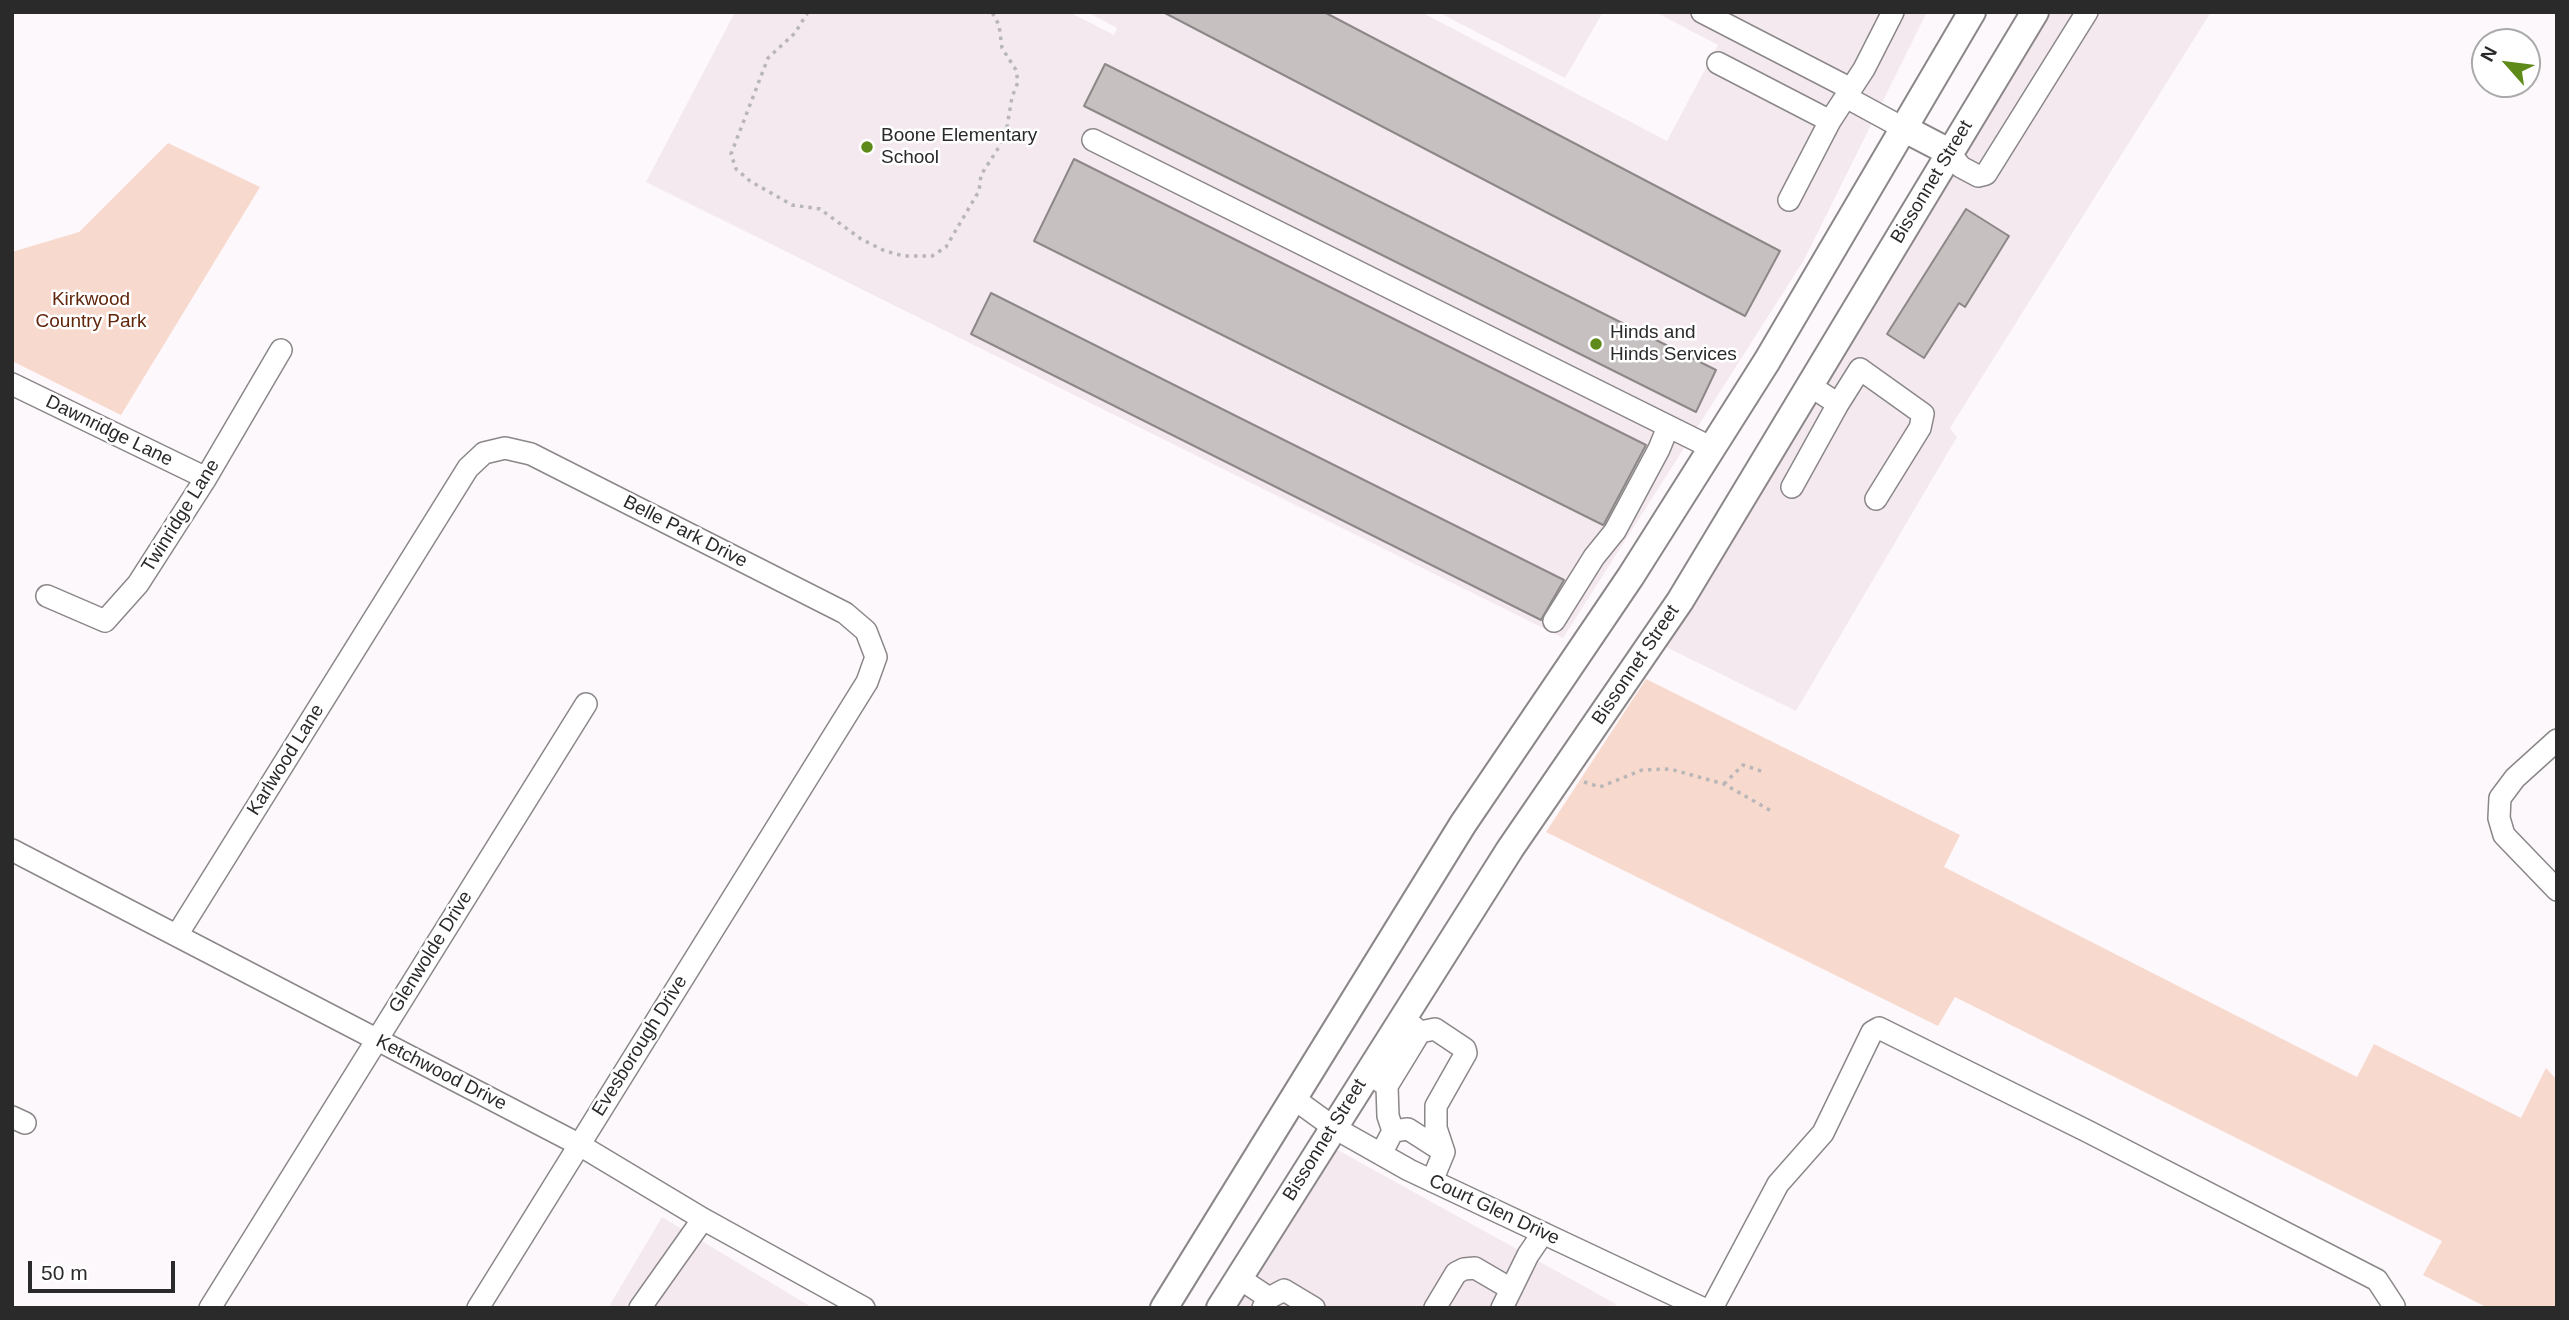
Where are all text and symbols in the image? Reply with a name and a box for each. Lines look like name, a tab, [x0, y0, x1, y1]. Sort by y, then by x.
north arrow	[2471, 28, 2541, 98]
text: N	[2476, 43, 2501, 65]
street label: Bissonnet Street	[1886, 116, 1978, 248]
place label: Boone Elementary School	[881, 125, 1037, 169]
marker: Boone Elementary School	[859, 139, 875, 155]
park label: Kirkwood Country Park	[36, 289, 146, 333]
place label: Hinds and Hinds Services	[1610, 322, 1737, 366]
marker: Hinds and Hinds Services	[1588, 336, 1604, 352]
street label: Dawnridge Lane	[42, 390, 176, 472]
street label: Twinridge Lane	[137, 455, 225, 577]
street label: Belle Park Drive	[619, 491, 751, 573]
street label: Bissonnet Street	[1588, 601, 1684, 729]
street label: Karlwood Lane	[243, 700, 329, 820]
street label: Glenwolde Drive	[384, 887, 478, 1017]
street label: Evesborough Drive	[588, 971, 692, 1121]
street label: Ketchwood Drive	[372, 1030, 510, 1116]
street label: Bissonnet Street	[1278, 1075, 1372, 1205]
street label: Court Glen Drive	[1425, 1170, 1563, 1250]
scale bar	[32, 1246, 178, 1290]
text: 50 m	[41, 1261, 88, 1284]

